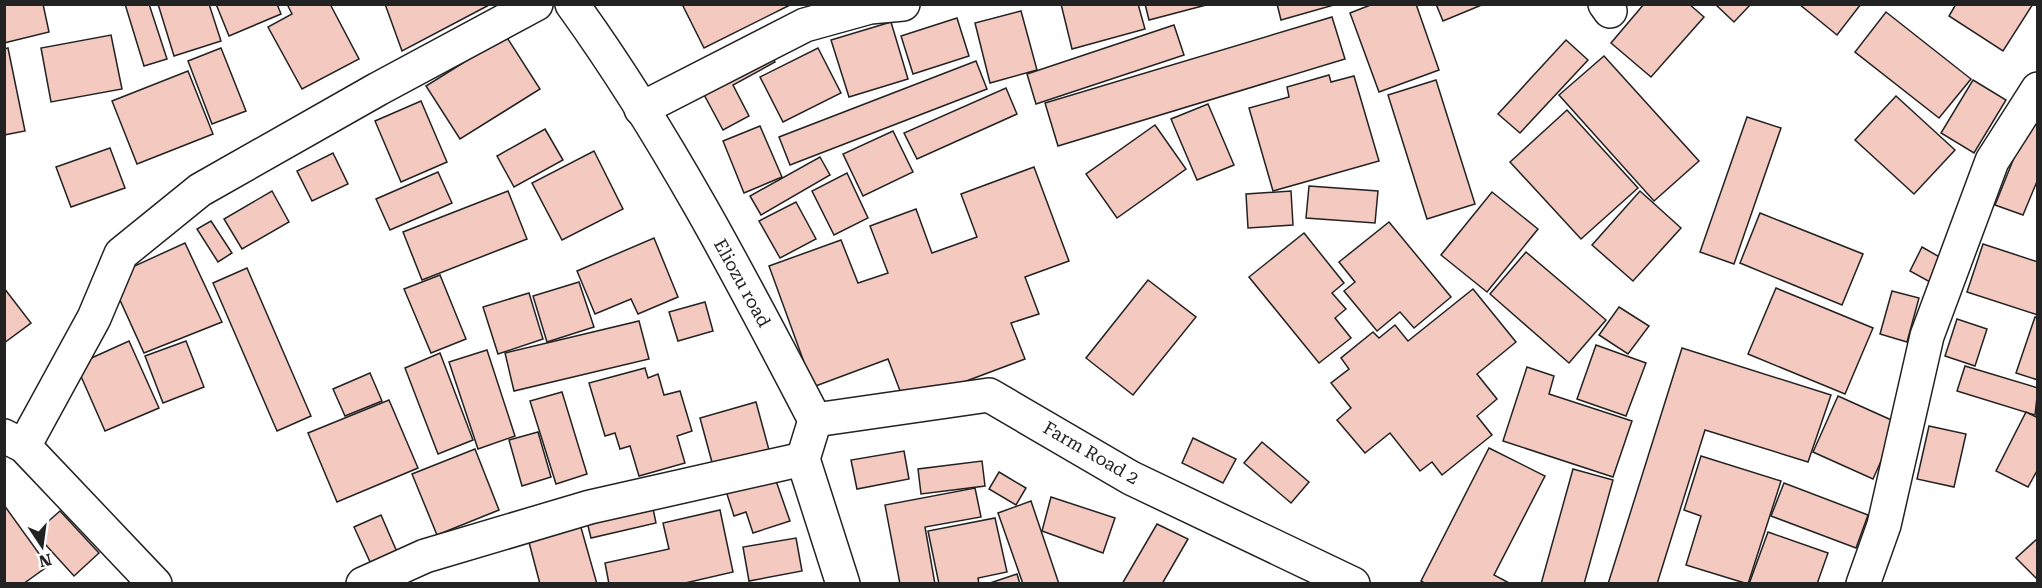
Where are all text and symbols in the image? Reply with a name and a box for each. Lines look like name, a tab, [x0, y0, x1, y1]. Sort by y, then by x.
street label: Eliozu road	[710, 235, 775, 331]
street label: Farm Road 2	[1040, 417, 1143, 488]
north arrow	[12, 516, 72, 576]
text: N	[37, 549, 53, 571]

